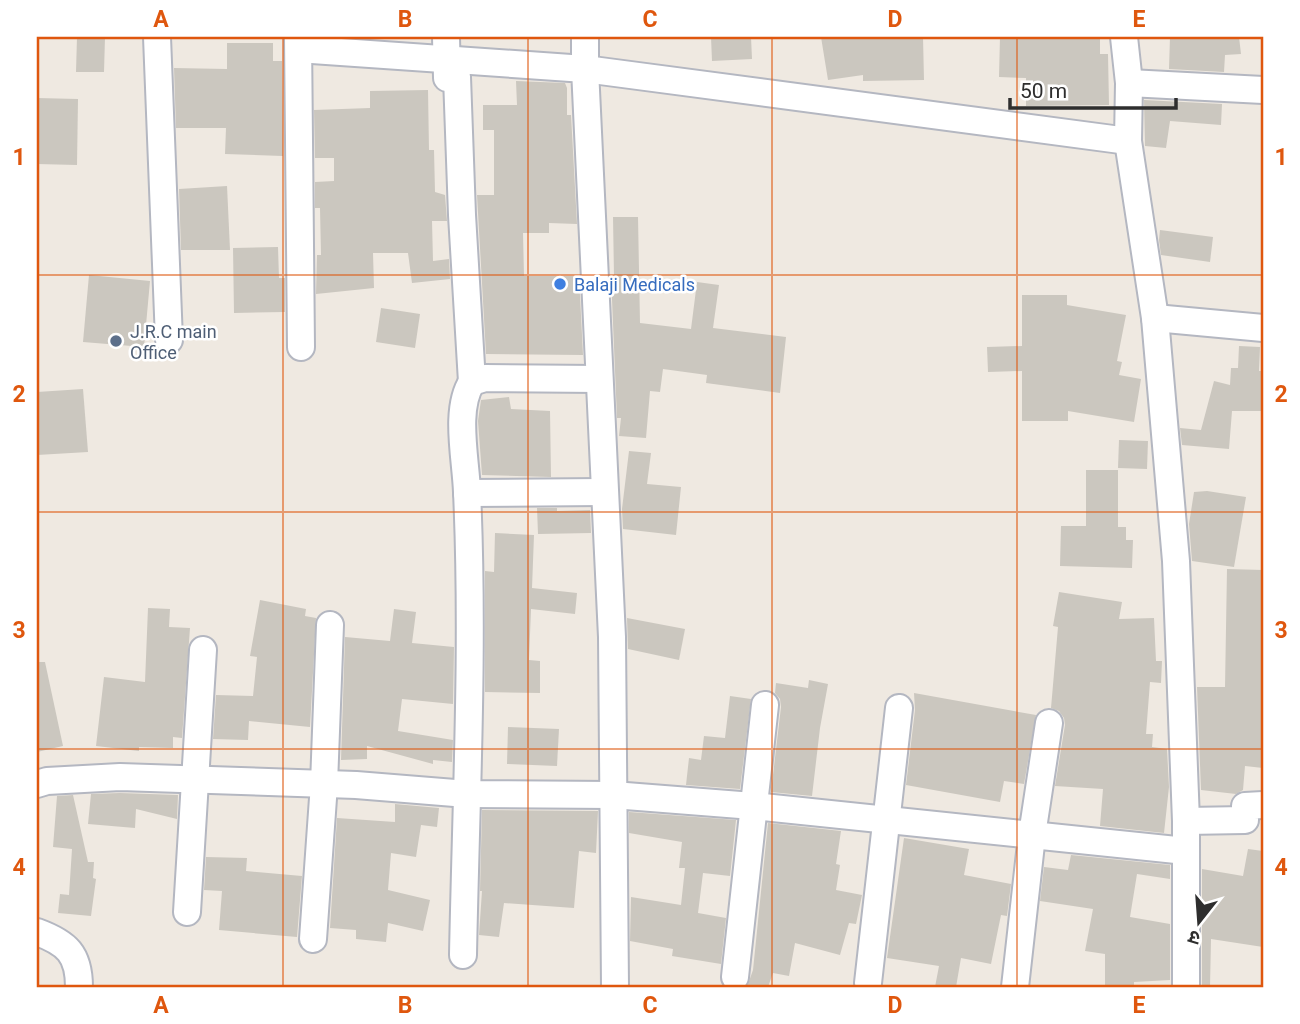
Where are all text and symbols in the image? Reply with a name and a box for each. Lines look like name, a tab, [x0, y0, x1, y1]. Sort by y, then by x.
text: A	[153, 6, 169, 33]
text: B	[398, 6, 412, 33]
text: C	[642, 6, 658, 33]
text: D	[888, 6, 902, 33]
text: E	[1133, 6, 1146, 33]
scale bar	[1010, 66, 1176, 110]
text: 50 m	[1020, 79, 1067, 103]
text: 1	[12, 144, 26, 171]
text: 1	[1274, 144, 1288, 171]
place label: Balaji Medicals	[574, 274, 695, 295]
marker: Balaji Medicals	[552, 276, 568, 292]
place label: J.R.C main Office	[130, 321, 217, 363]
marker: J.R.C main Office	[108, 333, 124, 349]
text: 2	[12, 381, 26, 408]
text: 2	[1274, 381, 1288, 408]
text: 3	[12, 617, 26, 644]
text: 3	[1274, 617, 1288, 644]
text: 4	[12, 854, 26, 881]
text: 4	[1274, 854, 1288, 881]
north arrow	[1164, 888, 1234, 958]
text: उ	[1185, 925, 1203, 950]
text: A	[153, 992, 169, 1019]
text: B	[398, 992, 412, 1019]
text: C	[642, 992, 658, 1019]
text: D	[888, 992, 902, 1019]
text: E	[1133, 992, 1146, 1019]

